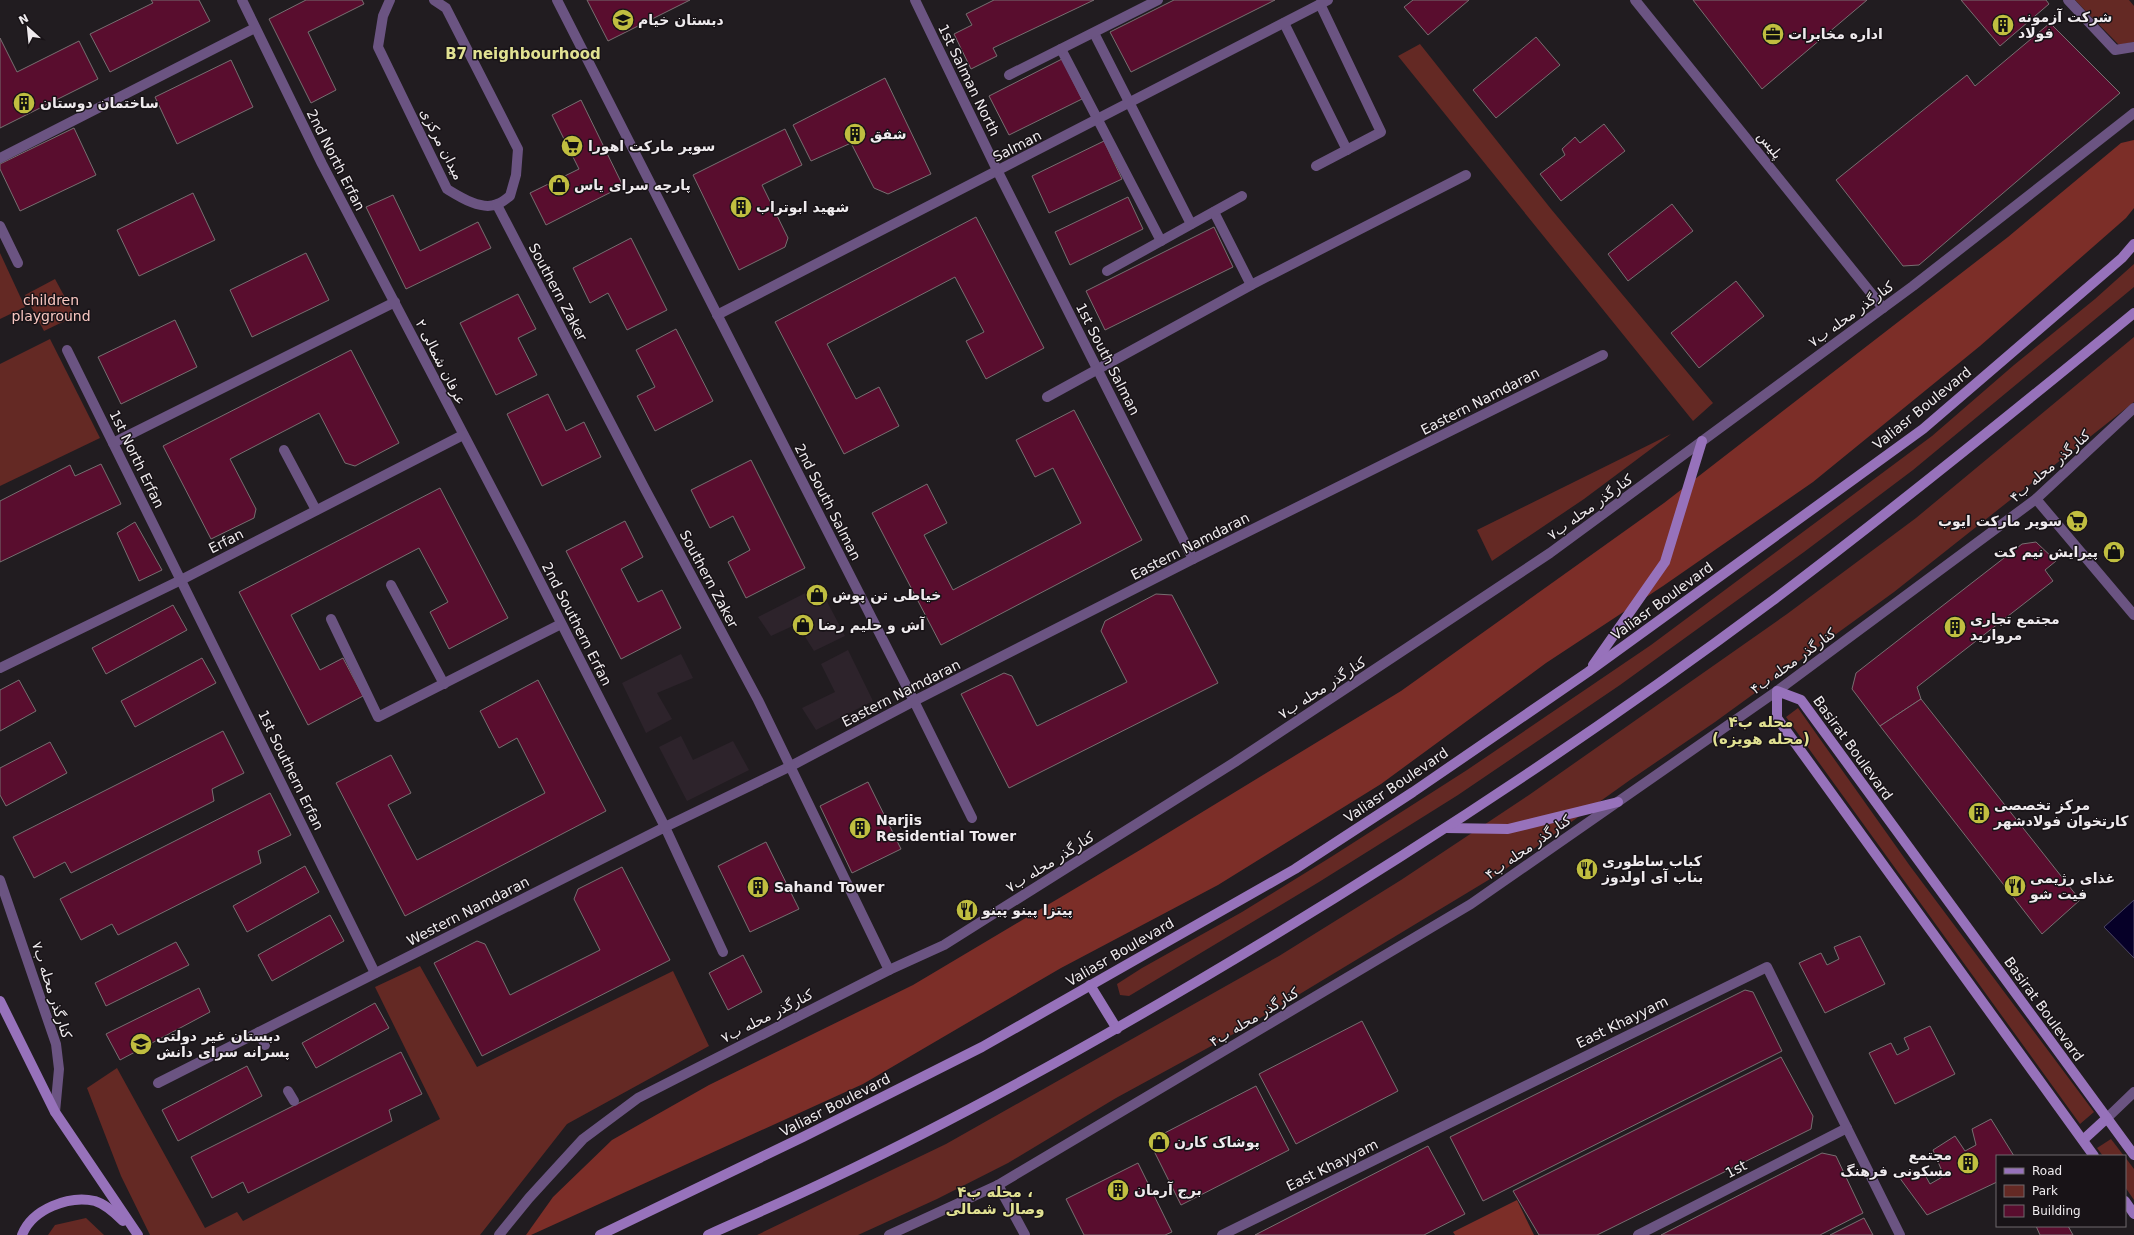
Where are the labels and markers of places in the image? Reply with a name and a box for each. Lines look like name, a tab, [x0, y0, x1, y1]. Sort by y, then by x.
school or university icon: دبستان خیام	[610, 7, 636, 33]
place label: شرکت آزمونه فولاد	[2018, 8, 2112, 42]
place label: دبستان خیام	[638, 12, 724, 28]
building icon: شرکت آزمونه فولاد	[1990, 12, 2016, 38]
office icon: اداره مخابرات	[1760, 21, 1786, 47]
place label: اداره مخابرات	[1788, 26, 1883, 43]
building icon: ساختمان دوستان	[11, 90, 37, 116]
place label: ساختمان دوستان	[40, 95, 159, 112]
building icon: شفق	[842, 121, 868, 147]
place label: شفق	[870, 126, 906, 143]
supermarket icon: سوپر مارکت اهورا	[559, 133, 585, 159]
place label: سوپر مارکت اهورا	[588, 138, 715, 155]
shop icon: پارچه سرای یاس	[546, 172, 572, 198]
place label: پارچه سرای یاس	[574, 177, 691, 194]
building icon: شهید ابوتراب	[728, 194, 754, 220]
place label: شهید ابوتراب	[756, 199, 849, 216]
supermarket icon: سوپر مارکت ایوب	[2064, 508, 2090, 534]
place label: سوپر مارکت ایوب	[1938, 513, 2062, 530]
shop icon: پیرایش نیم کت	[2101, 539, 2127, 565]
place label: پیرایش نیم کت	[1994, 544, 2098, 561]
shop icon: خیاطی تن پوش	[804, 582, 830, 608]
place label: خیاطی تن پوش	[832, 587, 941, 604]
place label: مجتمع تجاری مروارید	[1970, 611, 2060, 644]
shop icon: آش و حلیم رضا	[790, 612, 816, 638]
building icon: مجتمع تجاری مروارید	[1942, 614, 1968, 640]
place label: آش و حلیم رضا	[818, 616, 926, 634]
place label: مرکز تخصصی کارتخوان فولادشهر	[1993, 797, 2129, 830]
building icon: مرکز تخصصی کارتخوان فولادشهر	[1966, 800, 1992, 826]
place label: Narjis Residential Tower	[876, 812, 1016, 844]
building icon: Narjis Residential Tower	[847, 815, 873, 841]
place label: کباب ساطوری بناب آی اولدوز	[1601, 853, 1703, 886]
restaurant icon: کباب ساطوری بناب آی اولدوز	[1574, 856, 1600, 882]
place label: غذای رژیمی فیت شو	[2029, 870, 2115, 903]
restaurant icon: غذای رژیمی فیت شو	[2002, 873, 2028, 899]
building icon: Sahand Tower	[745, 874, 771, 900]
place label: Sahand Tower	[774, 879, 885, 895]
restaurant icon: پیتزا پینو پینو	[954, 897, 980, 923]
place label: پیتزا پینو پینو	[981, 902, 1073, 919]
place label: دبستان غیر دولتی پسرانه سرای دانش	[156, 1028, 290, 1061]
school or university icon: دبستان غیر دولتی پسرانه سرای دانش	[128, 1031, 154, 1057]
shop icon: پوشاک کارن	[1146, 1129, 1172, 1155]
place label: پوشاک کارن	[1174, 1134, 1260, 1151]
place label: مجتمع مسکونی فرهنگ	[1840, 1147, 1952, 1180]
building icon: مجتمع مسکونی فرهنگ	[1955, 1150, 1981, 1176]
building icon: برج آرمان	[1105, 1177, 1131, 1203]
place label: برج آرمان	[1134, 1181, 1202, 1199]

